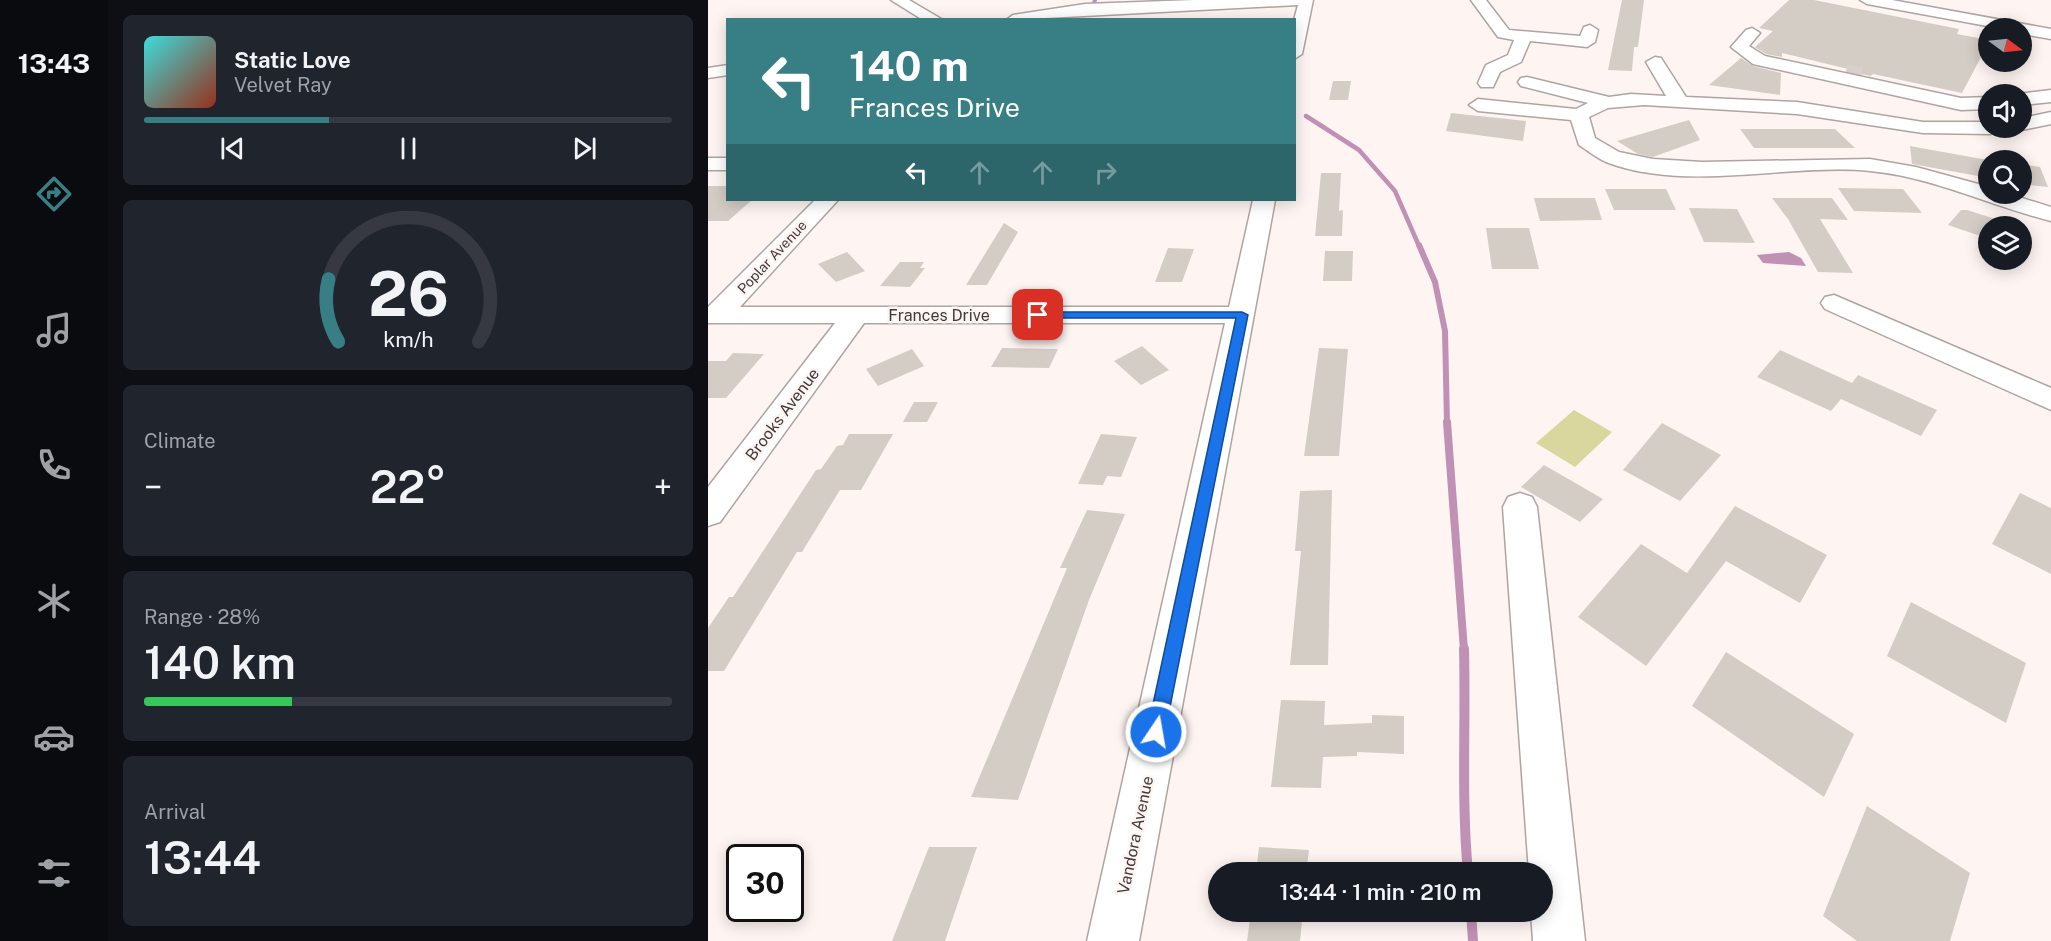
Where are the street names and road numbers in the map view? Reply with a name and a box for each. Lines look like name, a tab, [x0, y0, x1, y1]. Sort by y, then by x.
street label: Poplar Avenue	[734, 217, 810, 297]
street label: Frances Drive	[888, 306, 990, 325]
street label: Brooks Avenue	[742, 364, 823, 464]
street label: Vandora Avenue	[1114, 774, 1157, 896]

